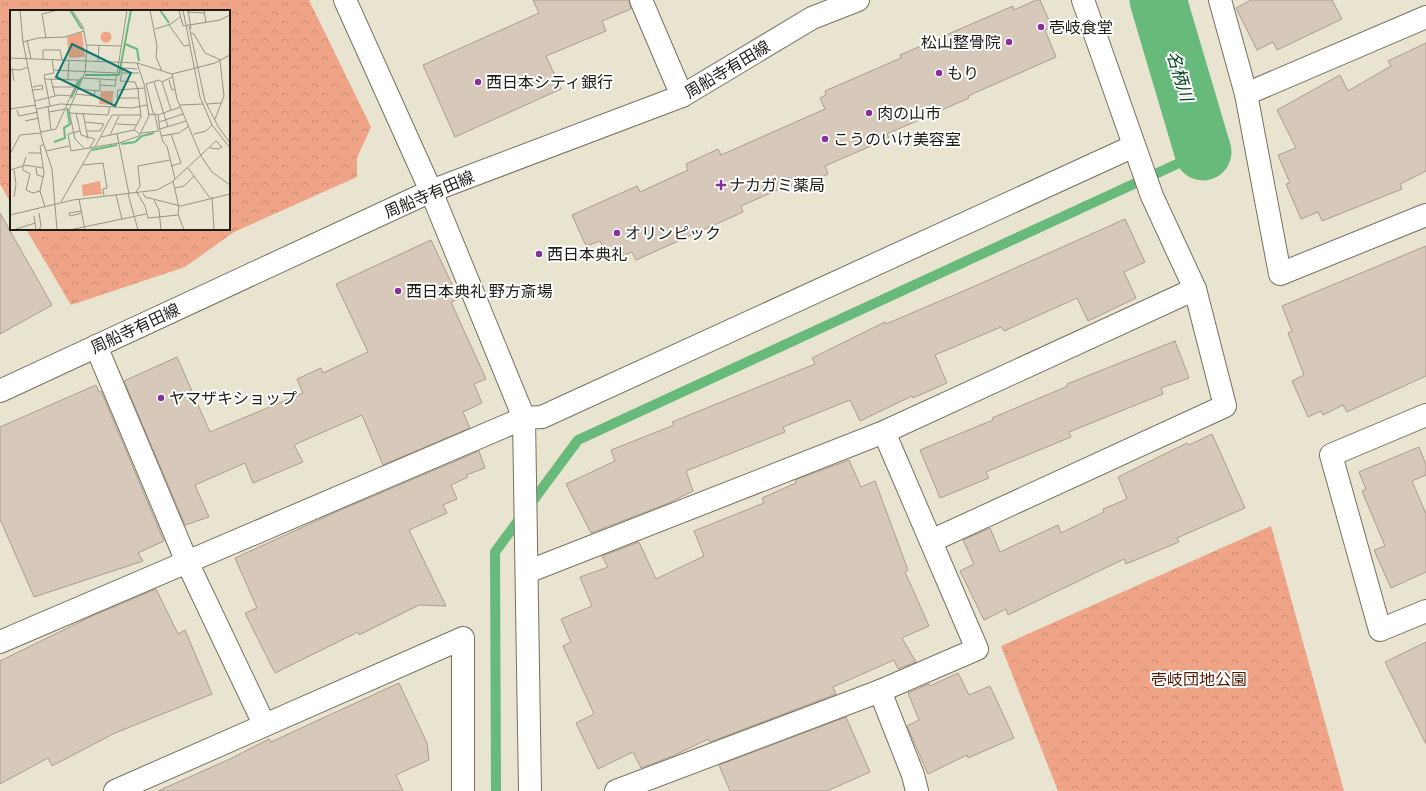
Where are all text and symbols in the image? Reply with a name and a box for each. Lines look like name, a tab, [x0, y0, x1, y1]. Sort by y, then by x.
inset map	[10, 10, 230, 230]
place label: 壱岐食堂	[1049, 20, 1113, 36]
marker: 壱岐食堂	[1036, 22, 1046, 32]
place label: 松山整骨院	[921, 34, 1001, 51]
street label: 周船寺有田線	[682, 37, 773, 101]
marker: 松山整骨院	[1004, 37, 1014, 47]
water label: 名柄川	[1164, 49, 1197, 105]
place label: もり	[947, 65, 979, 82]
marker: もり	[934, 68, 944, 78]
place label: 西日本シティ銀行	[486, 74, 613, 91]
marker: 西日本シティ銀行	[473, 77, 483, 87]
place label: 肉の山市	[877, 106, 941, 122]
marker: 肉の山市	[864, 108, 874, 118]
place label: こうのいけ美容室	[833, 131, 961, 148]
marker: こうのいけ美容室	[820, 134, 830, 144]
street label: 周船寺有田線	[382, 168, 477, 221]
place label: ナカガミ薬局	[729, 177, 825, 194]
marker: ナカガミ薬局	[716, 180, 726, 190]
place label: オリンピック	[625, 226, 721, 242]
marker: オリンピック	[612, 228, 622, 238]
place label: 西日本典礼	[547, 246, 627, 263]
marker: 西日本典礼	[534, 249, 544, 259]
place label: 西日本典礼 野方斎場	[406, 283, 553, 300]
marker: 西日本典礼 野方斎場	[393, 286, 403, 296]
street label: 周船寺有田線	[88, 300, 182, 356]
place label: ヤマザキショップ	[169, 391, 297, 407]
marker: ヤマザキショップ	[156, 393, 166, 403]
park label: 壱岐団地公園	[1151, 671, 1247, 688]

